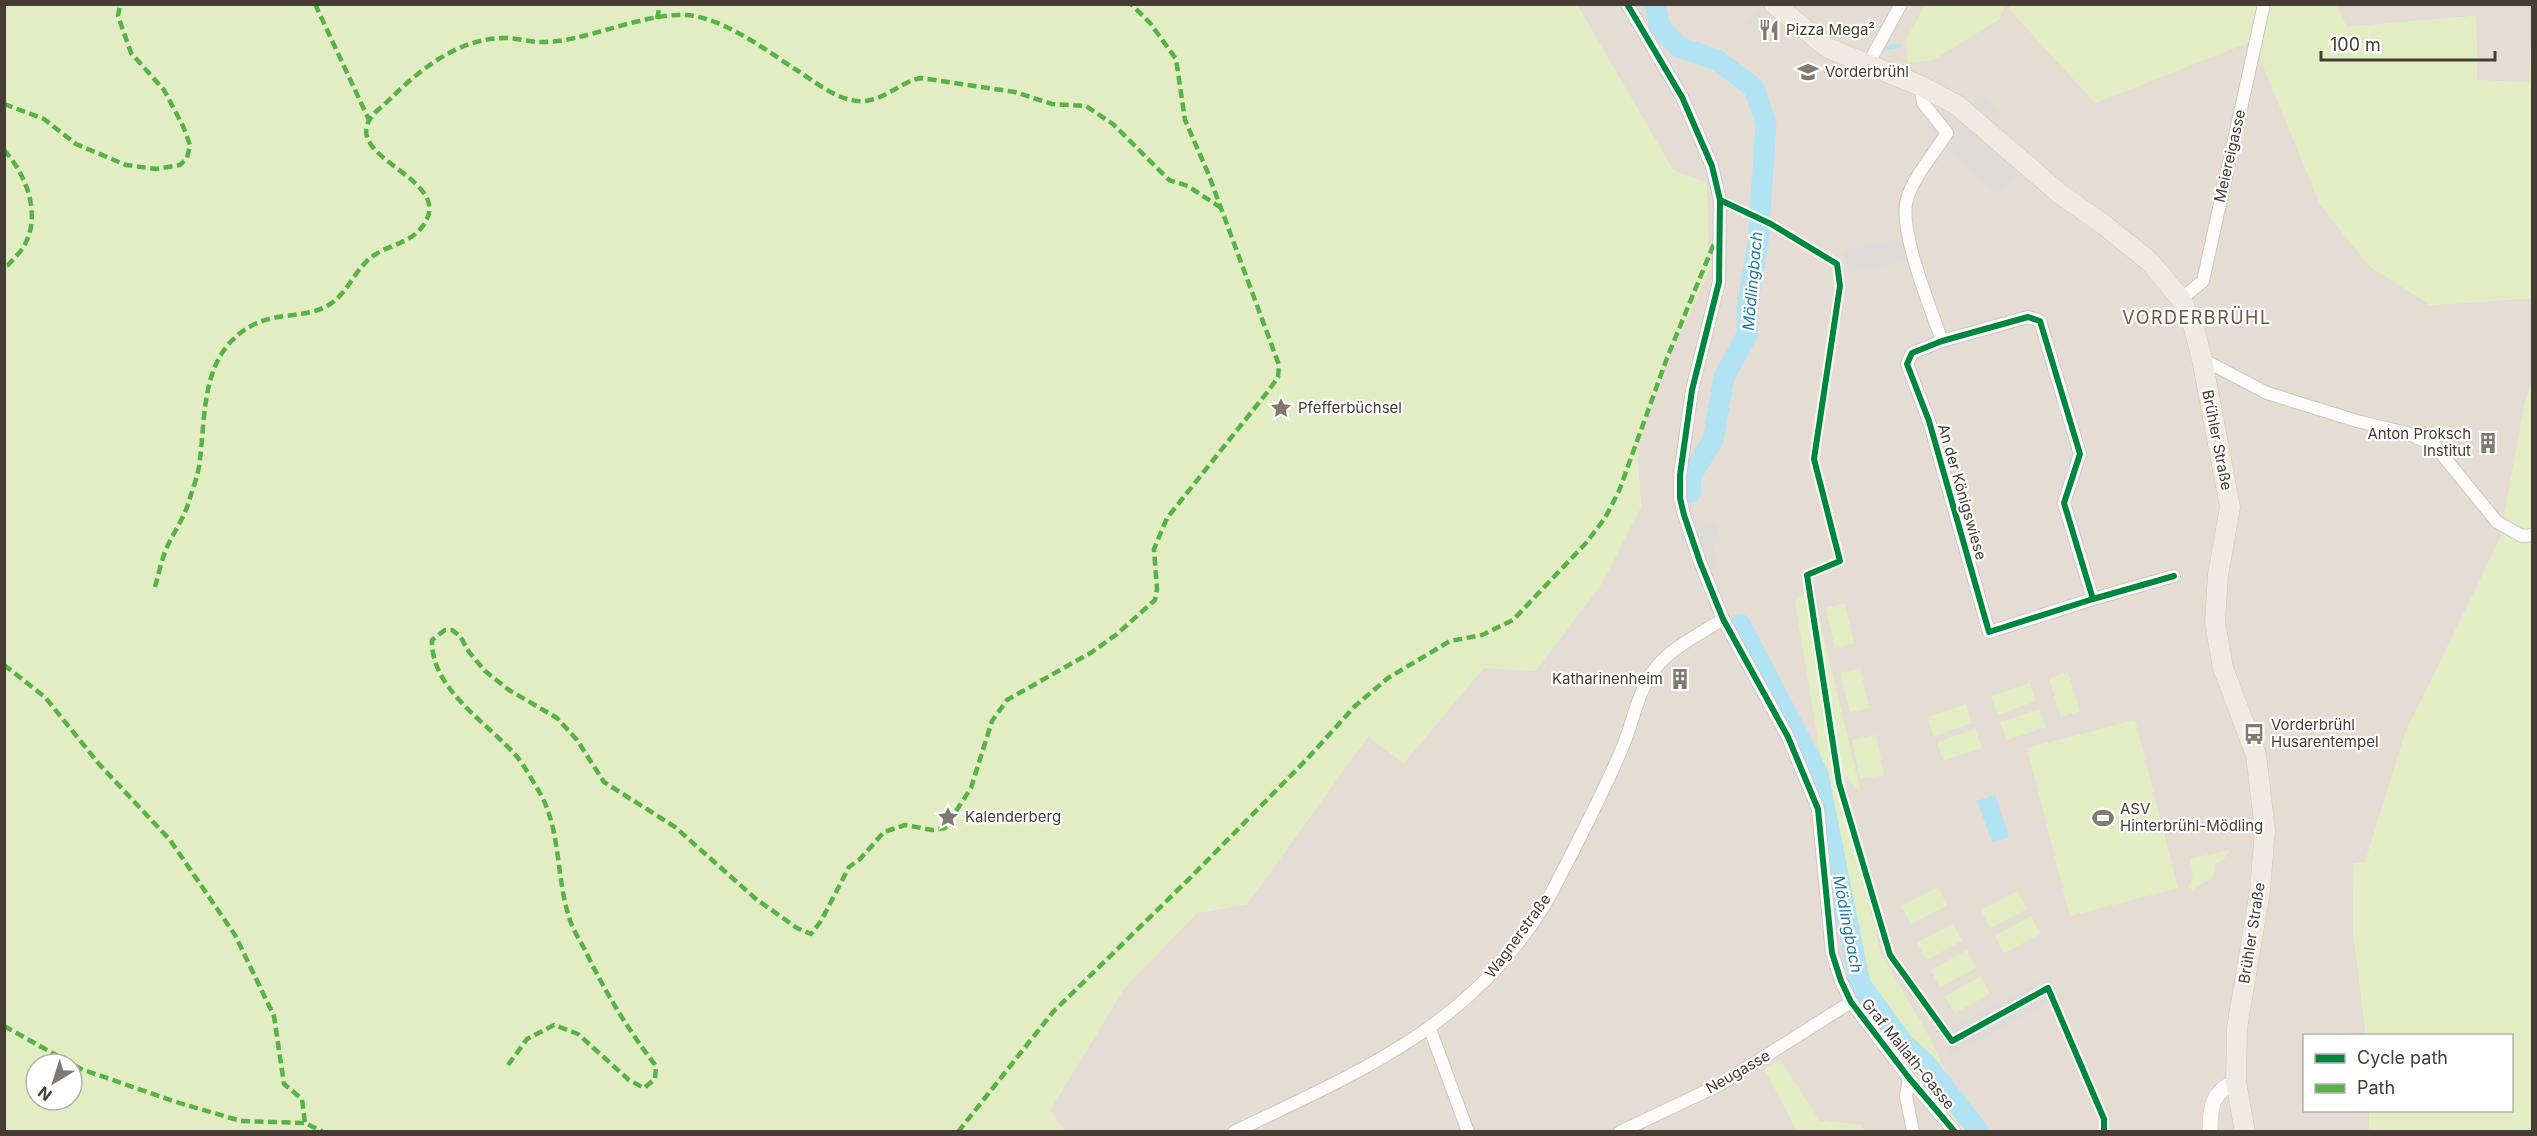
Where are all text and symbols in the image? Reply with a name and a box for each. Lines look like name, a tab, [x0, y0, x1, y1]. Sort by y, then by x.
restaurant icon: Pizza Mega²	[1757, 18, 1781, 42]
place label: Pizza Mega²	[1786, 20, 1875, 39]
scale bar	[2321, 24, 2495, 62]
text: 100 m	[2330, 34, 2381, 55]
school or university icon: Vorderbrühl	[1796, 60, 1820, 84]
place label: Vorderbrühl	[1825, 62, 1909, 81]
street label: Meiereigasse	[2210, 108, 2249, 204]
water label: Mödlingbach	[1738, 231, 1766, 331]
district label: VORDERBRÜHL	[2122, 306, 2272, 328]
street label: Brühler Straße	[2198, 388, 2237, 492]
place icon: Pfefferbüchsel	[1269, 396, 1293, 420]
place label: Pfefferbüchsel	[1298, 398, 1402, 417]
street label: An der Königswiese	[1934, 422, 1991, 562]
place label: Anton Proksch Institut	[2367, 424, 2471, 460]
building icon: Anton Proksch Institut	[2476, 431, 2500, 455]
building icon: Katharinenheim	[1668, 667, 1692, 691]
place label: Katharinenheim	[1552, 669, 1663, 688]
place label: Vorderbrühl Husarentempel	[2271, 715, 2379, 751]
bus stop icon: Vorderbrühl Husarentempel	[2242, 722, 2266, 746]
place label: ASV Hinterbrühl-Mödling	[2120, 799, 2263, 835]
place icon: Kalenderberg	[936, 805, 960, 829]
sports icon: ASV Hinterbrühl-Mödling	[2091, 806, 2115, 830]
place label: Kalenderberg	[965, 807, 1061, 826]
water label: Mödlingbach	[1829, 873, 1867, 975]
street label: Brühler Straße	[2234, 881, 2269, 985]
street label: Wagnerstraße	[1481, 890, 1555, 982]
street label: Graf Mailath-Gasse	[1858, 994, 1959, 1113]
legend	[2303, 1034, 2513, 1112]
street label: Neugasse	[1702, 1046, 1773, 1098]
text: Cycle path	[2357, 1047, 2448, 1068]
north arrow	[24, 1052, 84, 1112]
text: Path	[2357, 1077, 2395, 1098]
text: N	[34, 1082, 56, 1105]

